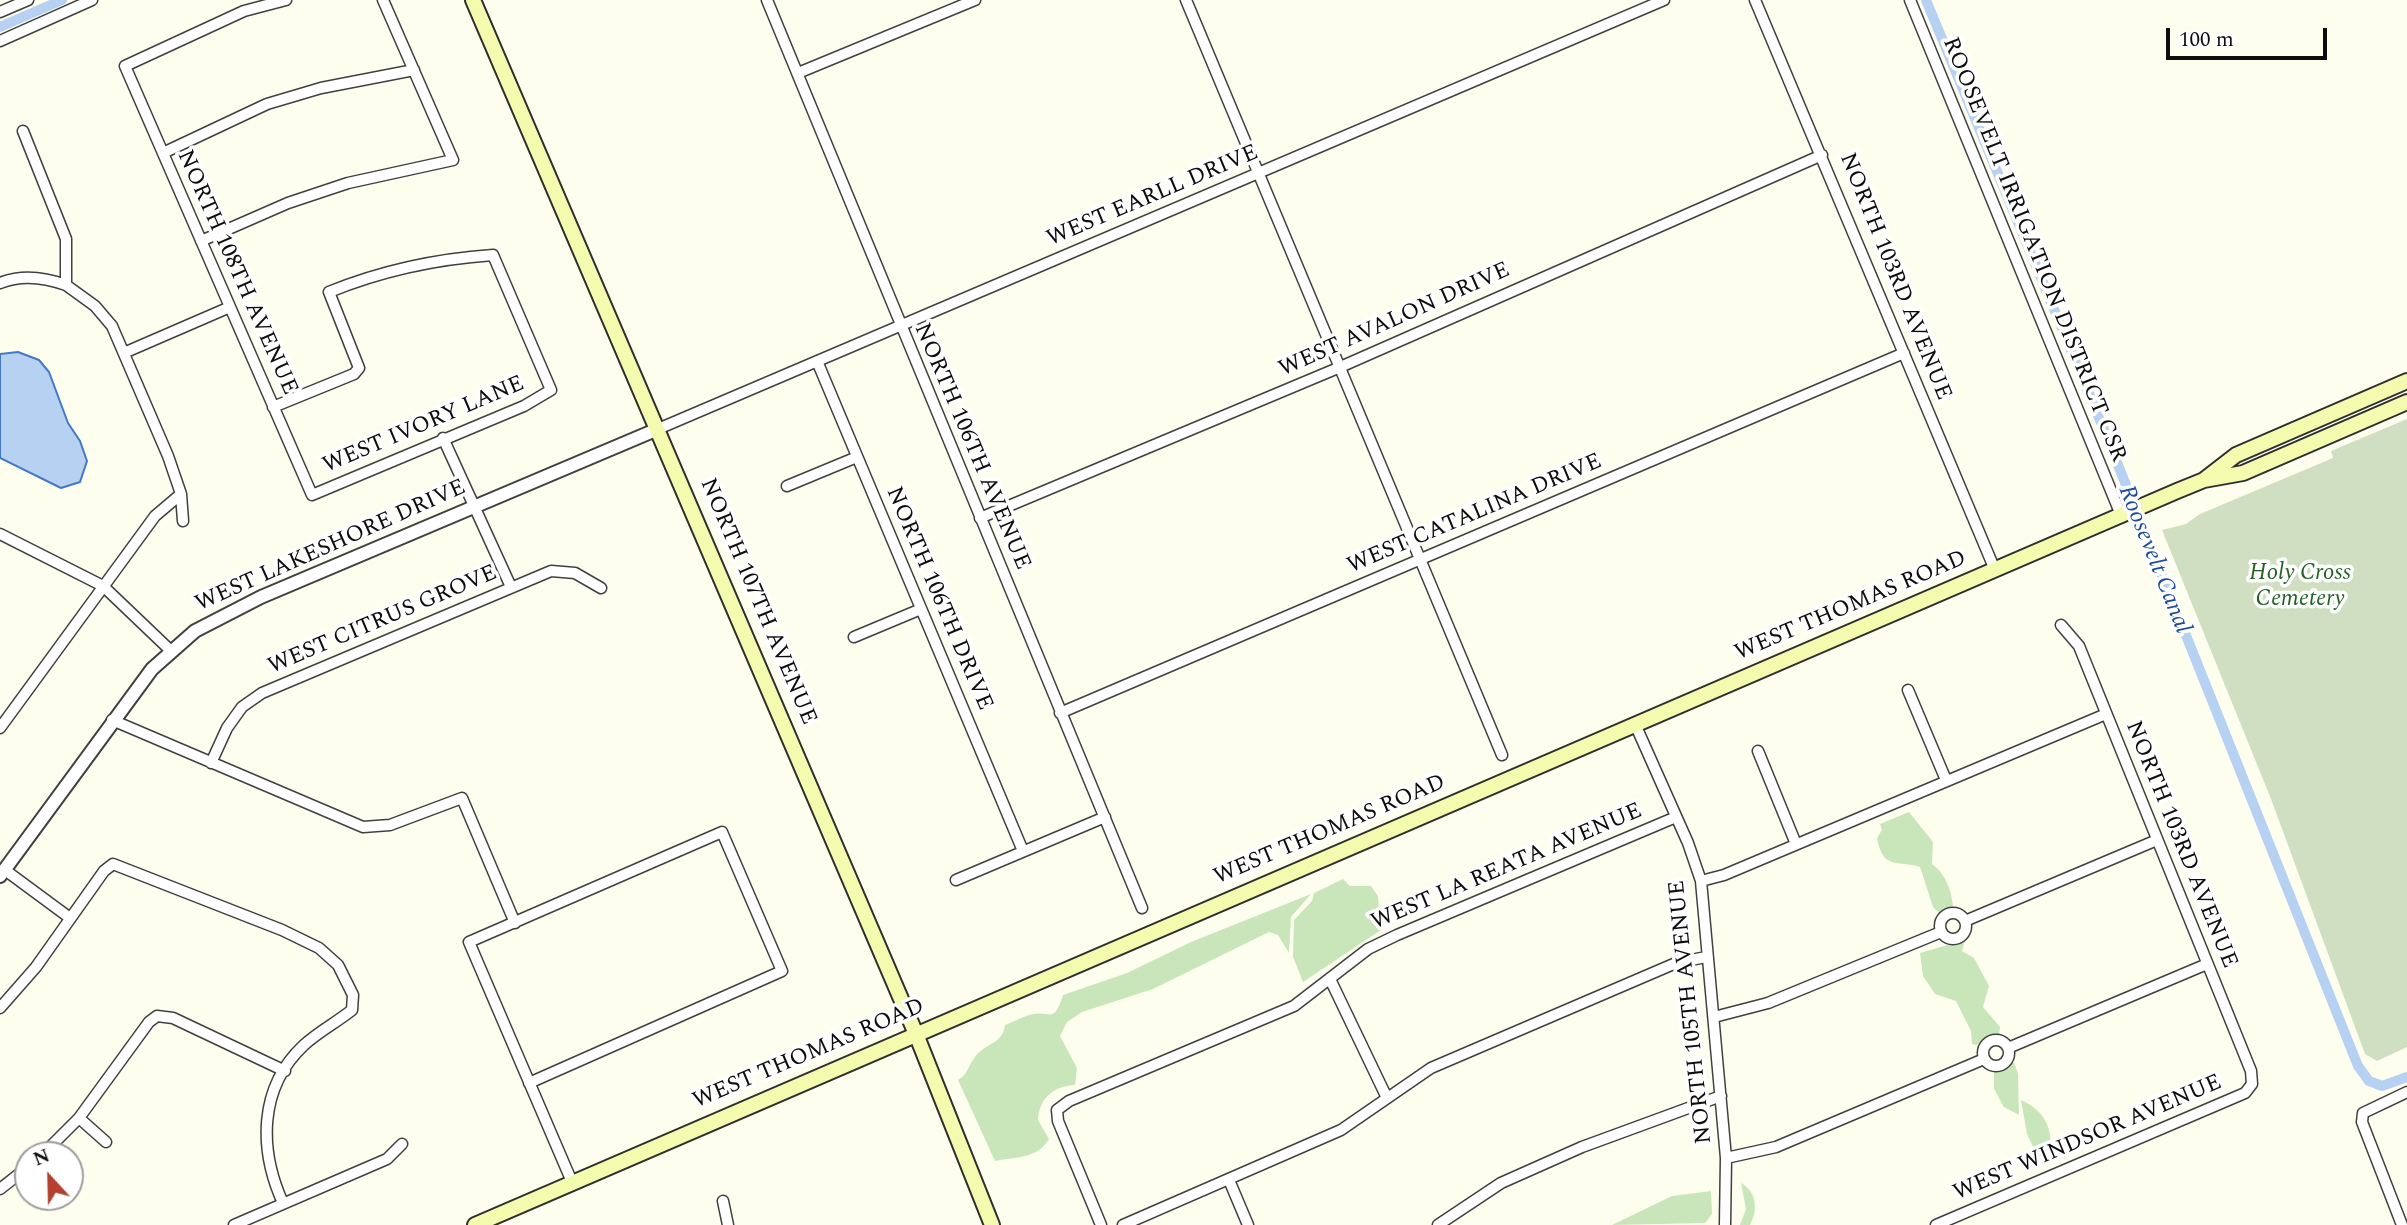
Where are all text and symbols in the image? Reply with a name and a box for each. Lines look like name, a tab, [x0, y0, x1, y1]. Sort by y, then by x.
scale bar	[2169, 14, 2330, 58]
text: 100 m	[2179, 24, 2234, 56]
street label: ROOSEVELT IRRIGATION DISTRICT CSR	[1935, 34, 2131, 466]
street label: WEST EARLL DRIVE	[1043, 140, 1263, 254]
street label: NORTH 108TH AVENUE	[169, 146, 303, 400]
street label: NORTH 103RD AVENUE	[1832, 149, 1956, 405]
street label: WEST AVALON DRIVE	[1275, 258, 1515, 384]
street label: NORTH 106TH AVENUE	[907, 320, 1035, 574]
street label: WEST IVORY LANE	[319, 371, 529, 481]
street label: WEST CATALINA DRIVE	[1344, 449, 1606, 581]
street label: WEST LAKESHORE DRIVE	[191, 475, 471, 619]
street label: NORTH 107TH AVENUE	[693, 475, 821, 729]
water label: Roosevelt Canal	[2110, 482, 2196, 638]
street label: NORTH 106TH DRIVE	[878, 483, 998, 715]
street label: WEST THOMAS ROAD	[1731, 546, 1971, 668]
street label: WEST CITRUS GROVE	[264, 560, 502, 682]
park label: Holy Cross Cemetery	[2249, 560, 2351, 614]
street label: NORTH 103RD AVENUE	[2118, 717, 2242, 973]
street label: WEST THOMAS ROAD	[1210, 770, 1450, 892]
street label: WEST LA REATA AVENUE	[1367, 798, 1647, 938]
street label: NORTH 105TH AVENUE	[1664, 879, 1720, 1145]
street label: WEST THOMAS ROAD	[689, 994, 929, 1116]
street label: WEST WINDSOR AVENUE	[1950, 1070, 2226, 1208]
north arrow	[14, 1141, 84, 1211]
text: N	[29, 1142, 54, 1174]

